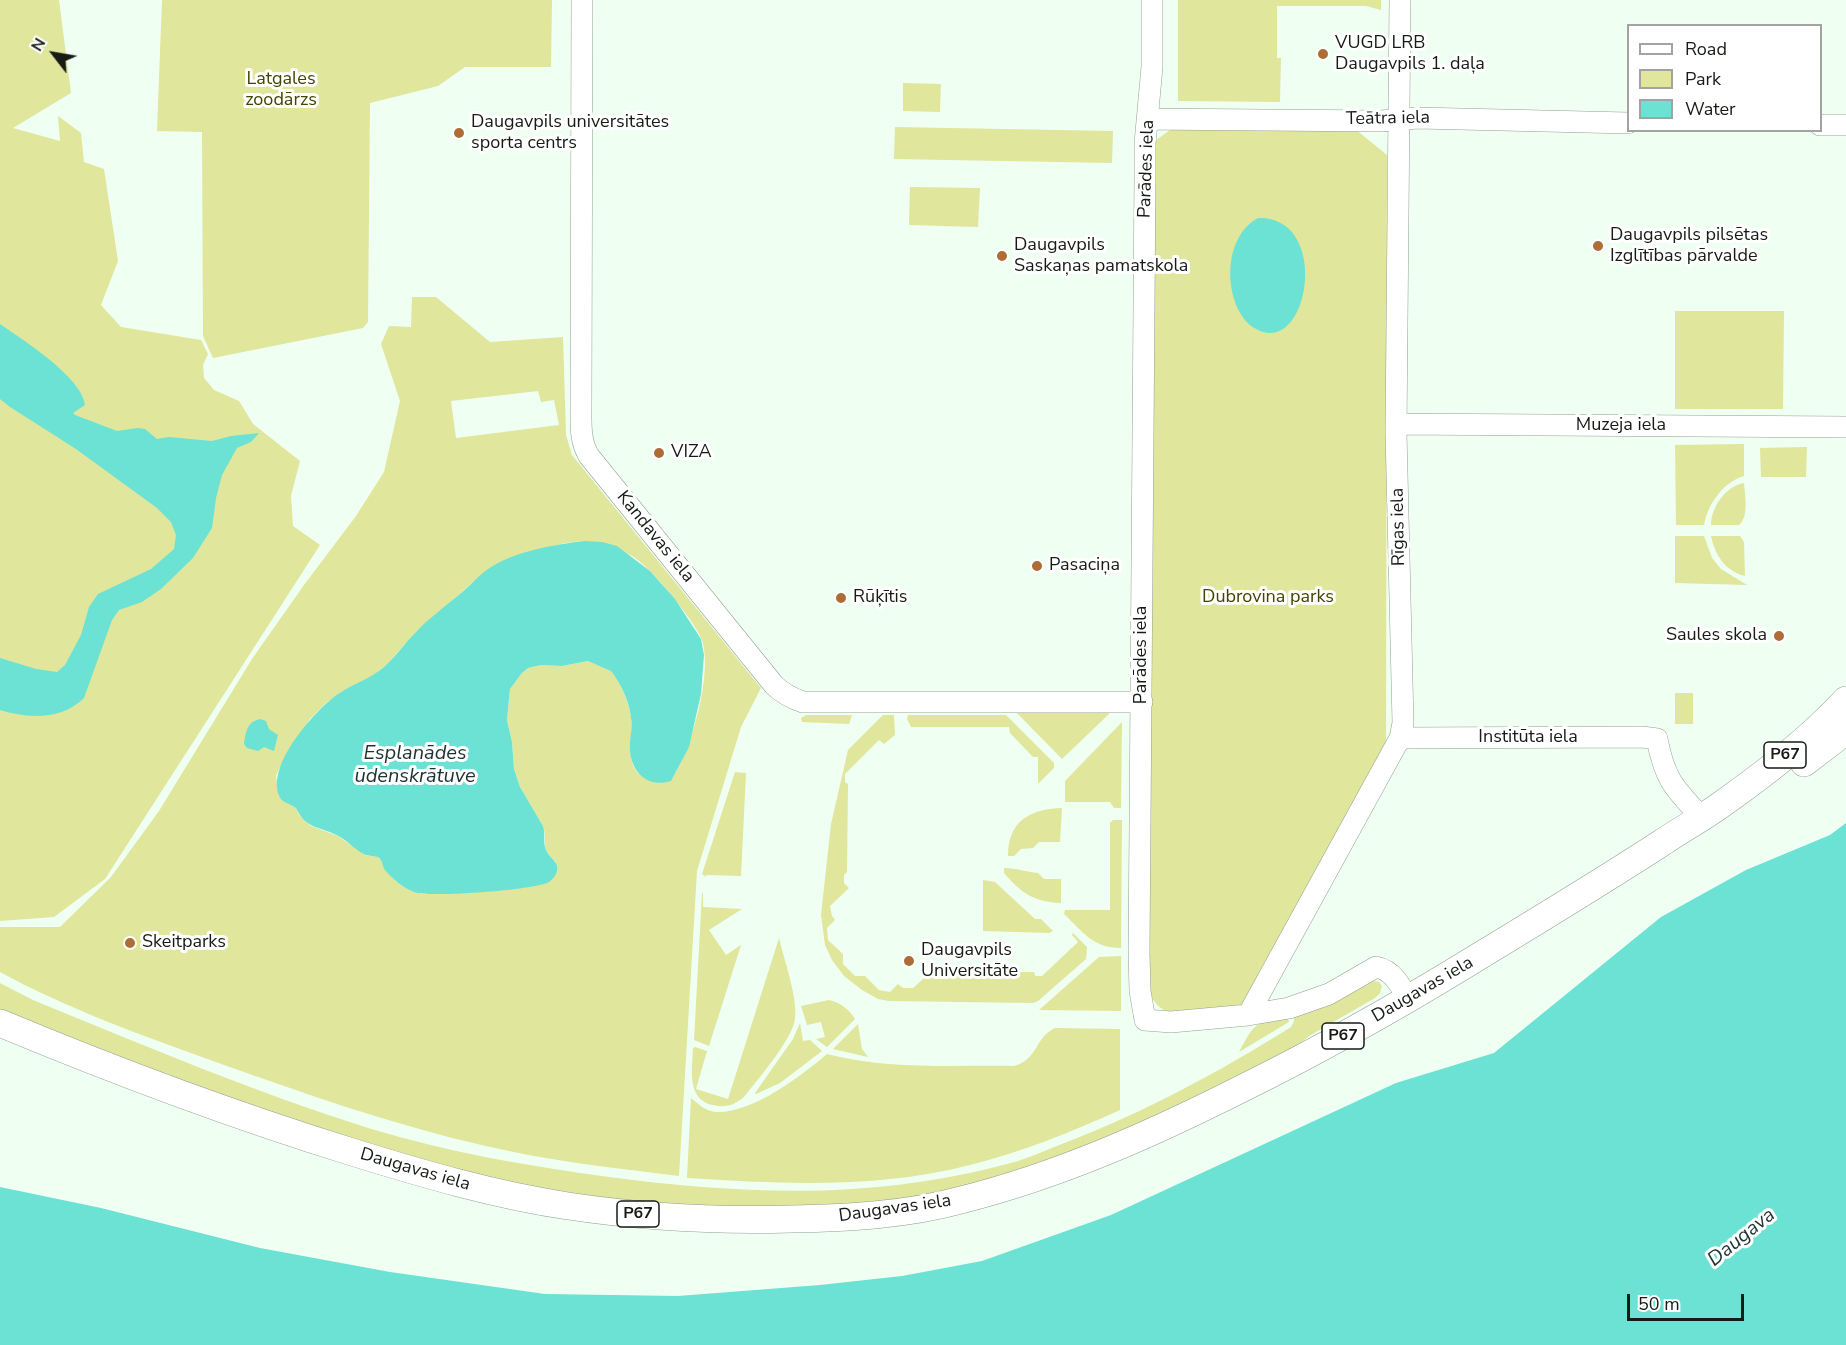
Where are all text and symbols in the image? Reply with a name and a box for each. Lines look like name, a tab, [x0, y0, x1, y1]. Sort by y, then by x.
north arrow	[24, 24, 84, 84]
legend	[1627, 24, 1822, 132]
place label: VUGD LRB Daugavpils 1. daļa	[1335, 33, 1485, 76]
text: N	[26, 34, 51, 56]
text: Road	[1685, 37, 1727, 61]
marker: VUGD LRB Daugavpils 1. daļa	[1316, 47, 1330, 61]
text: Park	[1685, 67, 1721, 91]
park label: Latgales zoodārzs	[245, 69, 317, 112]
text: Water	[1685, 97, 1736, 121]
street label: Teātra iela	[1346, 107, 1430, 131]
place label: Daugavpils universitātes sporta centrs	[471, 112, 669, 154]
street label: Parādes iela	[1134, 119, 1160, 219]
marker: Daugavpils universitātes sporta centrs	[452, 126, 466, 140]
place label: Daugavpils pilsētas Izglītības pārvalde	[1610, 225, 1768, 268]
place label: Daugavpils Saskaņas pamatskola	[1014, 235, 1188, 278]
marker: Daugavpils pilsētas Izglītības pārvalde	[1591, 239, 1605, 253]
marker: Daugavpils Saskaņas pamatskola	[995, 249, 1009, 263]
street label: Muzeja iela	[1576, 415, 1666, 437]
place label: VIZA	[671, 442, 712, 464]
marker: VIZA	[652, 446, 666, 460]
street label: Kandavas iela	[612, 487, 698, 587]
street label: Rīgas iela	[1388, 488, 1410, 566]
place label: Pasaciņa	[1049, 555, 1120, 577]
marker: Pasaciņa	[1030, 559, 1044, 573]
place label: Rūķītis	[853, 587, 907, 609]
park label: Dubrovina parks	[1202, 587, 1334, 609]
marker: Rūķītis	[834, 591, 848, 605]
street label: Parādes iela	[1131, 606, 1153, 704]
place label: Saules skola	[1666, 625, 1767, 647]
marker: Saules skola	[1772, 629, 1786, 643]
street label: Institūta iela	[1478, 727, 1578, 749]
water label: Esplanādes ūdenskrātuve	[354, 742, 476, 789]
road number: P67	[1764, 742, 1806, 768]
place label: Skeitparks	[142, 932, 226, 954]
marker: Skeitparks	[123, 936, 137, 950]
place label: Daugavpils Universitāte	[921, 940, 1018, 982]
street label: Daugavas iela	[1368, 952, 1478, 1028]
marker: Daugavpils Universitāte	[902, 954, 916, 968]
road number: P67	[1322, 1023, 1364, 1049]
street label: Daugavas iela	[357, 1144, 473, 1196]
street label: Daugavas iela	[837, 1190, 953, 1228]
road number: P67	[617, 1201, 659, 1227]
water label: Daugava	[1704, 1204, 1780, 1272]
scale bar	[1630, 1282, 1747, 1320]
text: 50 m	[1638, 1292, 1680, 1316]

